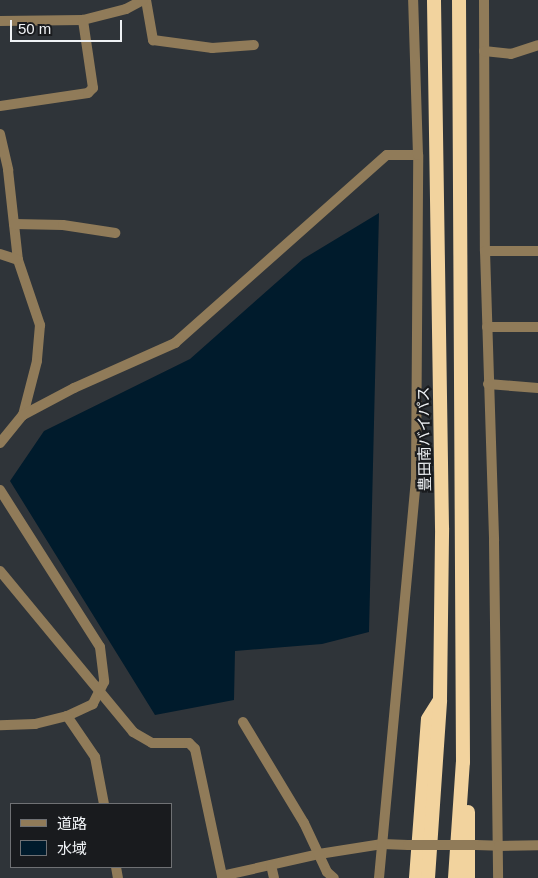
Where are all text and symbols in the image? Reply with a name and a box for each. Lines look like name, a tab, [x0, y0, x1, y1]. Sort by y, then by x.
scale bar	[12, 10, 125, 42]
text: 50 m	[18, 20, 51, 37]
street label: 豊田南バイパス	[414, 386, 434, 492]
legend	[10, 803, 172, 868]
text: 道路	[57, 815, 87, 832]
text: 水域	[57, 840, 87, 857]

